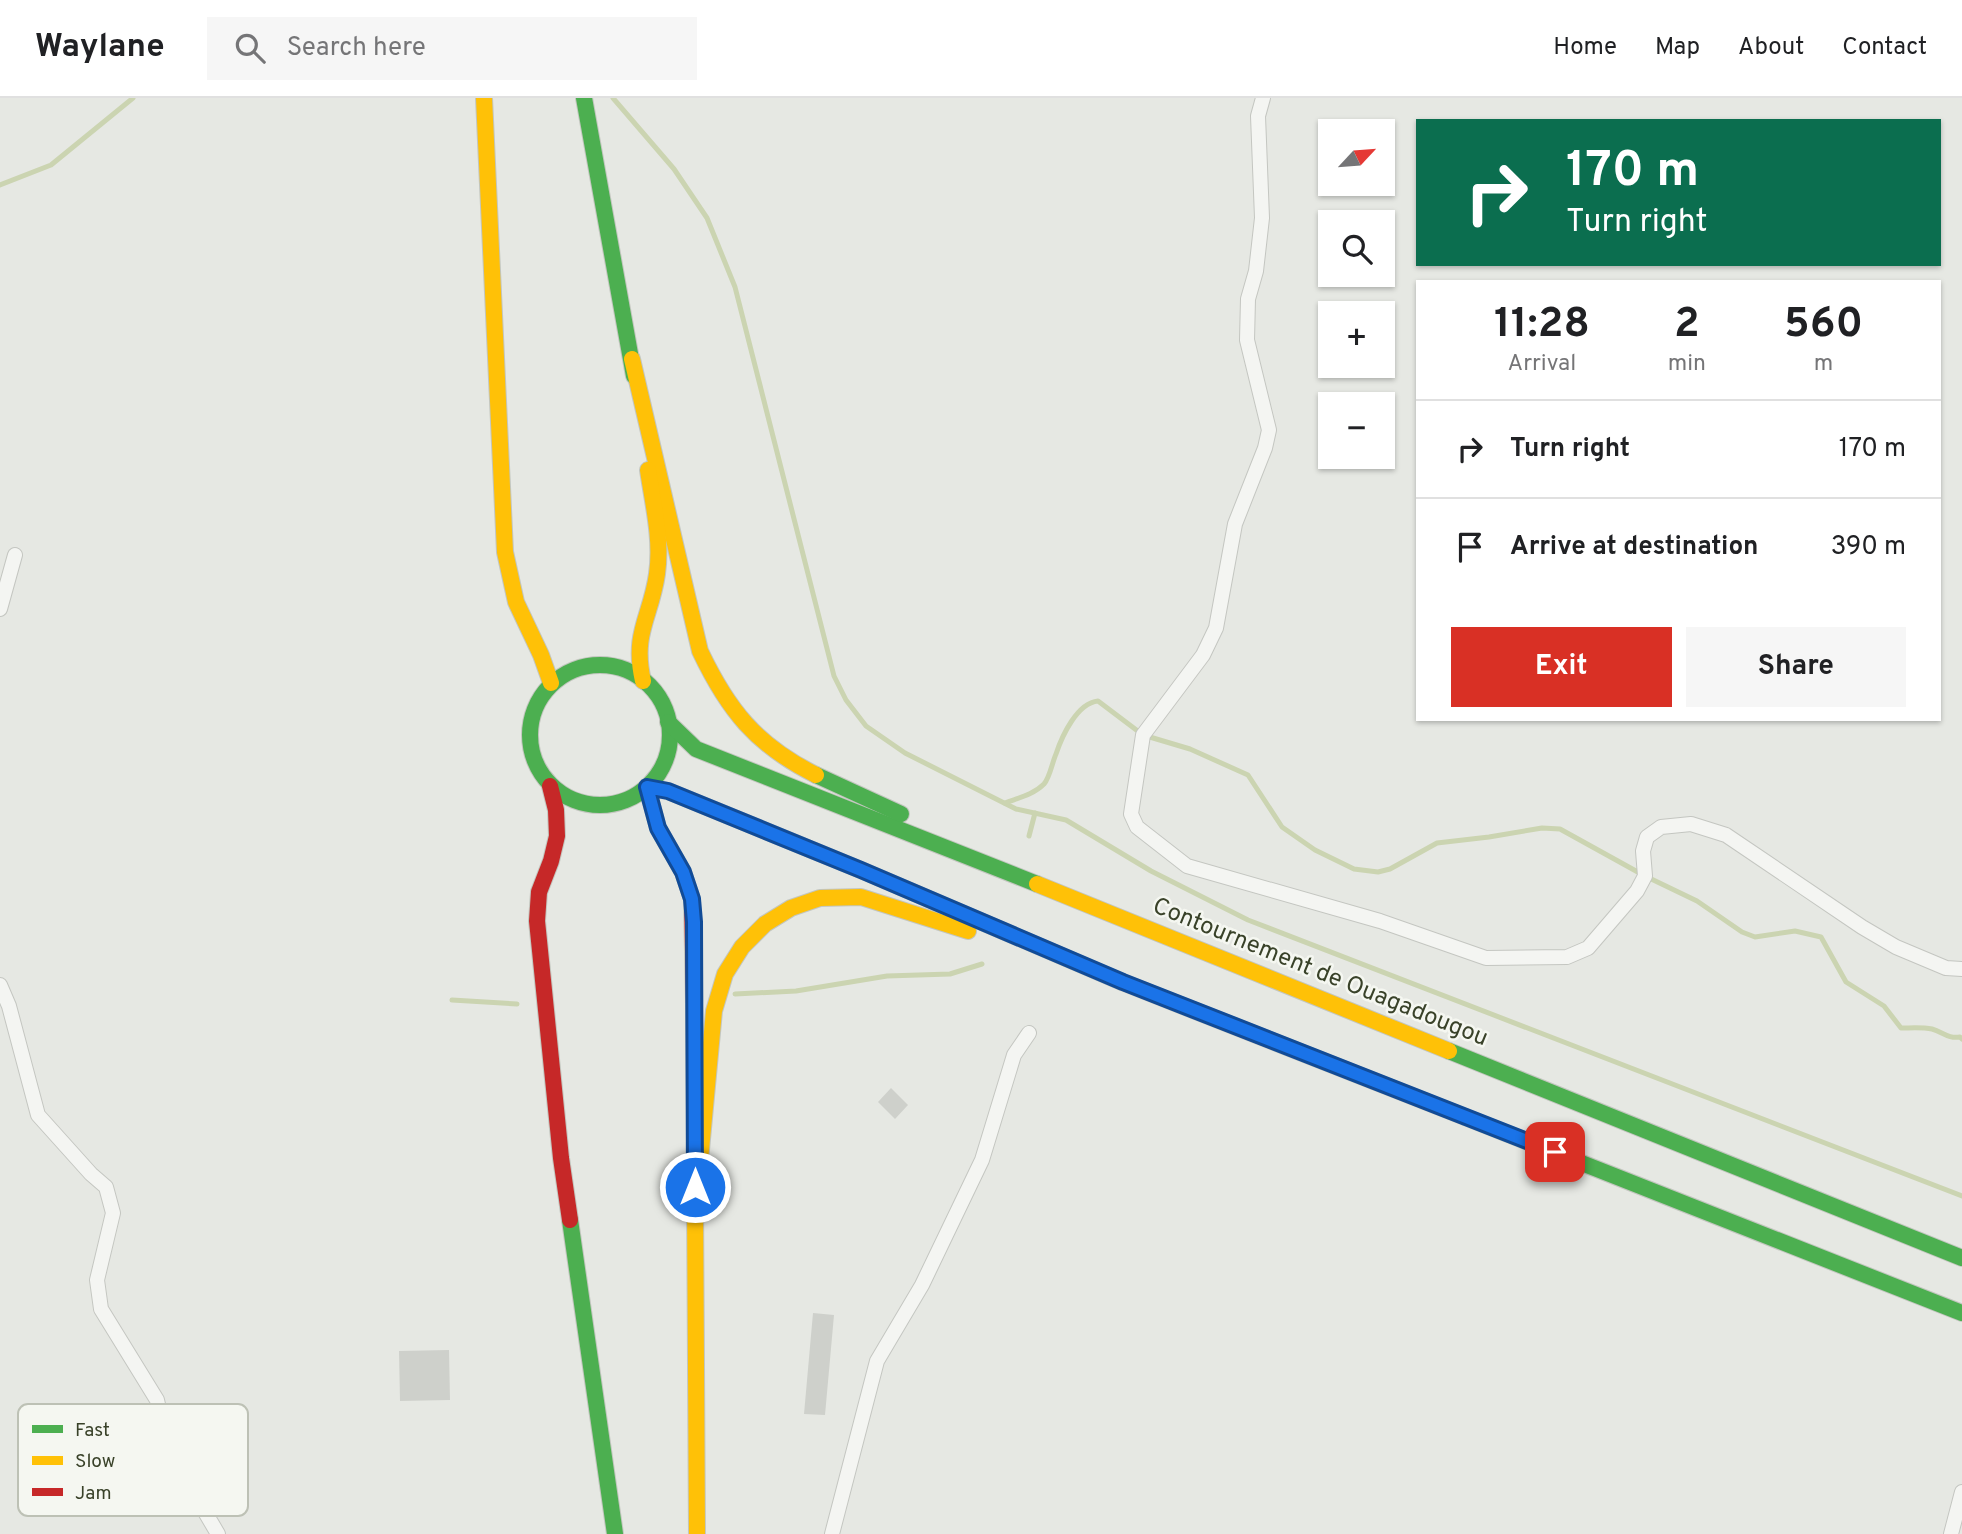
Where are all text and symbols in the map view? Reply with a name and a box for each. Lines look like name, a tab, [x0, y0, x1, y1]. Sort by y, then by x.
search box	[207, 17, 697, 80]
text: Waylane	[35, 27, 165, 69]
icon: search	[231, 29, 269, 67]
text: Search here	[287, 32, 426, 65]
text: Home	[1553, 33, 1617, 63]
text: Map	[1655, 33, 1700, 63]
text: About	[1738, 33, 1804, 63]
text: Contact	[1842, 33, 1927, 63]
north arrow	[1318, 119, 1395, 196]
map controls	[1318, 119, 1395, 469]
text: 170 m	[1566, 142, 1699, 204]
icon: right	[1451, 147, 1542, 238]
text: Turn right	[1566, 203, 1708, 243]
button: search	[1318, 210, 1395, 287]
text: 11:28	[1494, 299, 1590, 352]
text: 2	[1674, 299, 1700, 352]
text: 560	[1784, 299, 1863, 352]
button: +	[1318, 301, 1395, 378]
text: Arrival	[1508, 350, 1576, 379]
text: min	[1668, 350, 1706, 379]
text: m	[1814, 350, 1833, 379]
button: −	[1318, 392, 1395, 469]
icon: right	[1451, 430, 1489, 468]
text: Turn right	[1510, 433, 1630, 466]
text: 170 m	[1839, 433, 1906, 466]
icon: arrive	[1451, 528, 1489, 566]
text: Arrive at destination	[1510, 531, 1758, 564]
text: 390 m	[1831, 531, 1906, 564]
button: Exit	[1451, 627, 1672, 707]
button: Share	[1686, 627, 1906, 707]
street label: Contournement de Ouagadougou	[1148, 892, 1492, 1054]
pin	[1525, 1122, 1585, 1182]
icon: arrive	[1536, 1133, 1574, 1171]
position arrow	[658, 1150, 732, 1224]
legend	[18, 1404, 248, 1516]
text: Fast	[75, 1419, 110, 1443]
text: Slow	[75, 1450, 115, 1474]
text: Jam	[75, 1482, 112, 1506]

